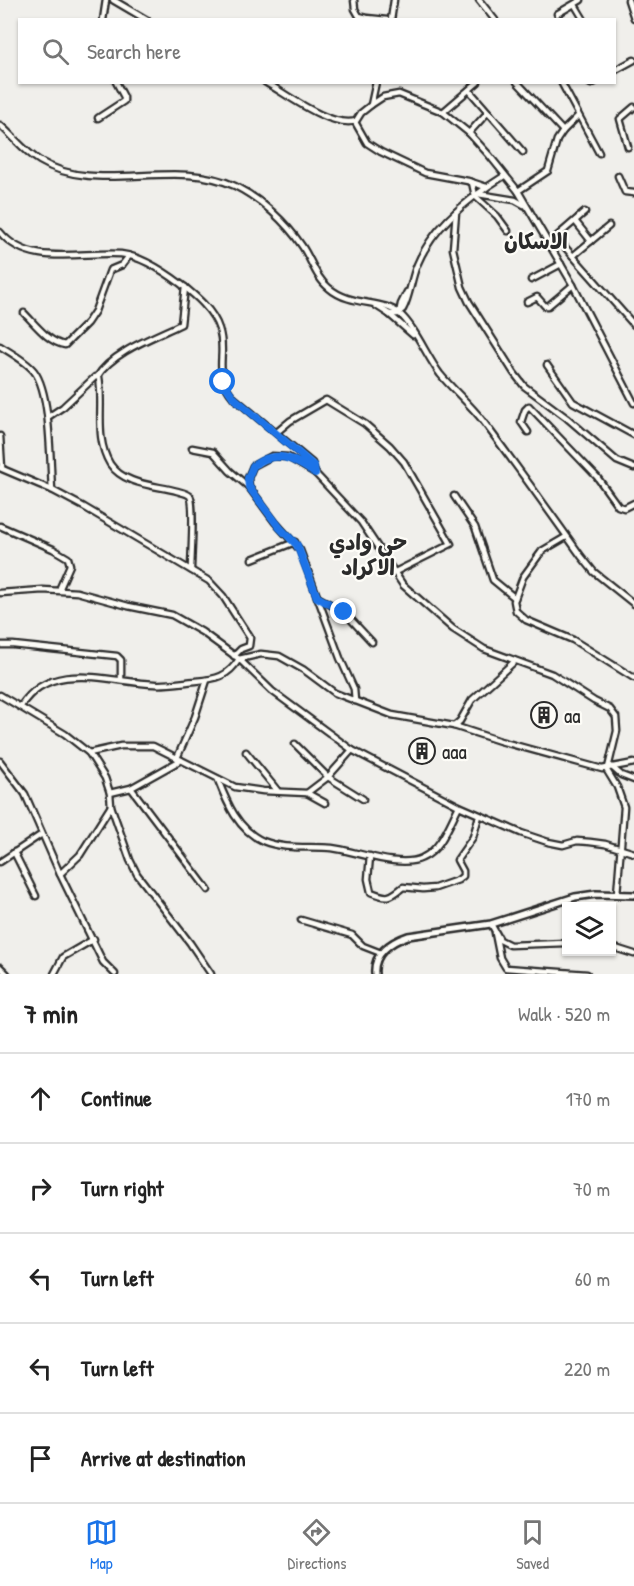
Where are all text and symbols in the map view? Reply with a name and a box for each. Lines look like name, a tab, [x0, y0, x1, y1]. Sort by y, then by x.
search box	[18, 18, 616, 84]
icon: search	[39, 35, 72, 68]
text: Search here	[87, 36, 181, 66]
district label: الاسكان	[504, 226, 568, 256]
route start	[209, 368, 235, 394]
district label: حي وادي الاكراد	[329, 527, 407, 582]
route end	[330, 598, 356, 624]
building icon: aa	[529, 700, 559, 730]
place label: aa	[564, 701, 580, 730]
building icon: aaa	[407, 736, 437, 766]
place label: aaa	[442, 737, 467, 766]
map controls	[562, 902, 616, 956]
button: layers	[562, 902, 616, 956]
text: 7 min	[24, 996, 78, 1031]
text: Walk · 520 m	[518, 1000, 610, 1027]
icon: ahead	[24, 1082, 57, 1115]
text: Continue	[81, 1083, 152, 1113]
text: 170 m	[566, 1085, 610, 1112]
icon: right	[24, 1172, 57, 1205]
text: Turn right	[81, 1173, 164, 1203]
text: 70 m	[573, 1175, 610, 1202]
icon: left	[24, 1262, 57, 1295]
text: Turn left	[81, 1263, 154, 1293]
text: 60 m	[575, 1265, 610, 1292]
icon: left	[24, 1352, 57, 1385]
text: Turn left	[81, 1353, 154, 1383]
text: 220 m	[564, 1355, 610, 1382]
icon: arrive	[24, 1442, 57, 1475]
text: Arrive at destination	[81, 1443, 246, 1473]
tab: Map	[85, 1516, 118, 1574]
tab: Directions	[288, 1516, 346, 1574]
tab: Saved	[516, 1516, 549, 1574]

